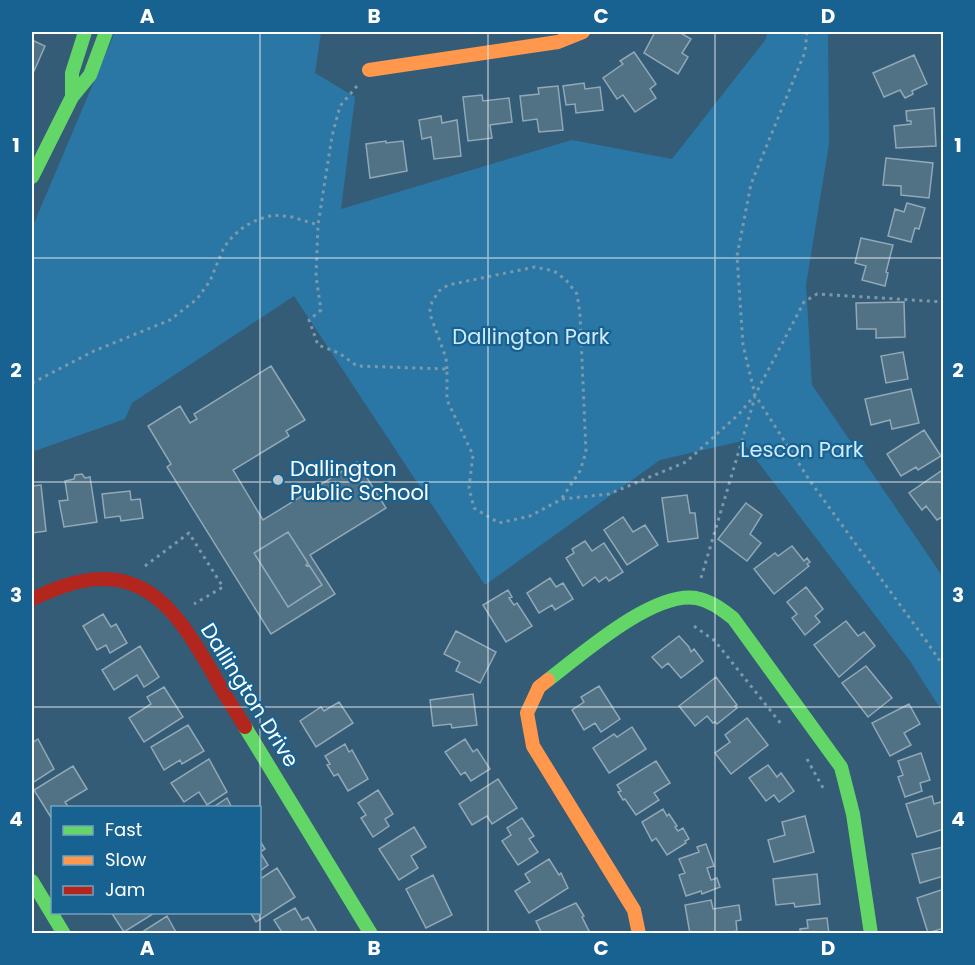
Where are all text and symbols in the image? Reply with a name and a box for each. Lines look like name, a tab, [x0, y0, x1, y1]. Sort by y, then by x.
text: A	[140, 2, 155, 30]
text: B	[367, 2, 381, 30]
text: C	[593, 2, 609, 30]
text: D	[821, 2, 835, 30]
text: 1	[12, 131, 20, 159]
text: 1	[954, 131, 962, 159]
park label: Dallington Park	[452, 322, 610, 351]
text: 2	[10, 356, 22, 384]
text: 2	[952, 356, 964, 384]
park label: Lescon Park	[740, 435, 864, 464]
place label: Dallington Public School	[290, 454, 429, 507]
marker: Dallington Public School	[271, 473, 285, 487]
text: 3	[10, 581, 22, 609]
text: 3	[952, 581, 964, 609]
street label: Dallington Drive	[194, 617, 306, 773]
text: 4	[9, 805, 23, 833]
text: 4	[951, 805, 965, 833]
legend	[51, 806, 261, 914]
text: Fast	[105, 817, 142, 842]
text: Slow	[105, 847, 147, 872]
text: Jam	[105, 877, 145, 902]
text: A	[140, 934, 155, 962]
text: B	[367, 934, 381, 962]
text: C	[593, 934, 609, 962]
text: D	[821, 934, 835, 962]

